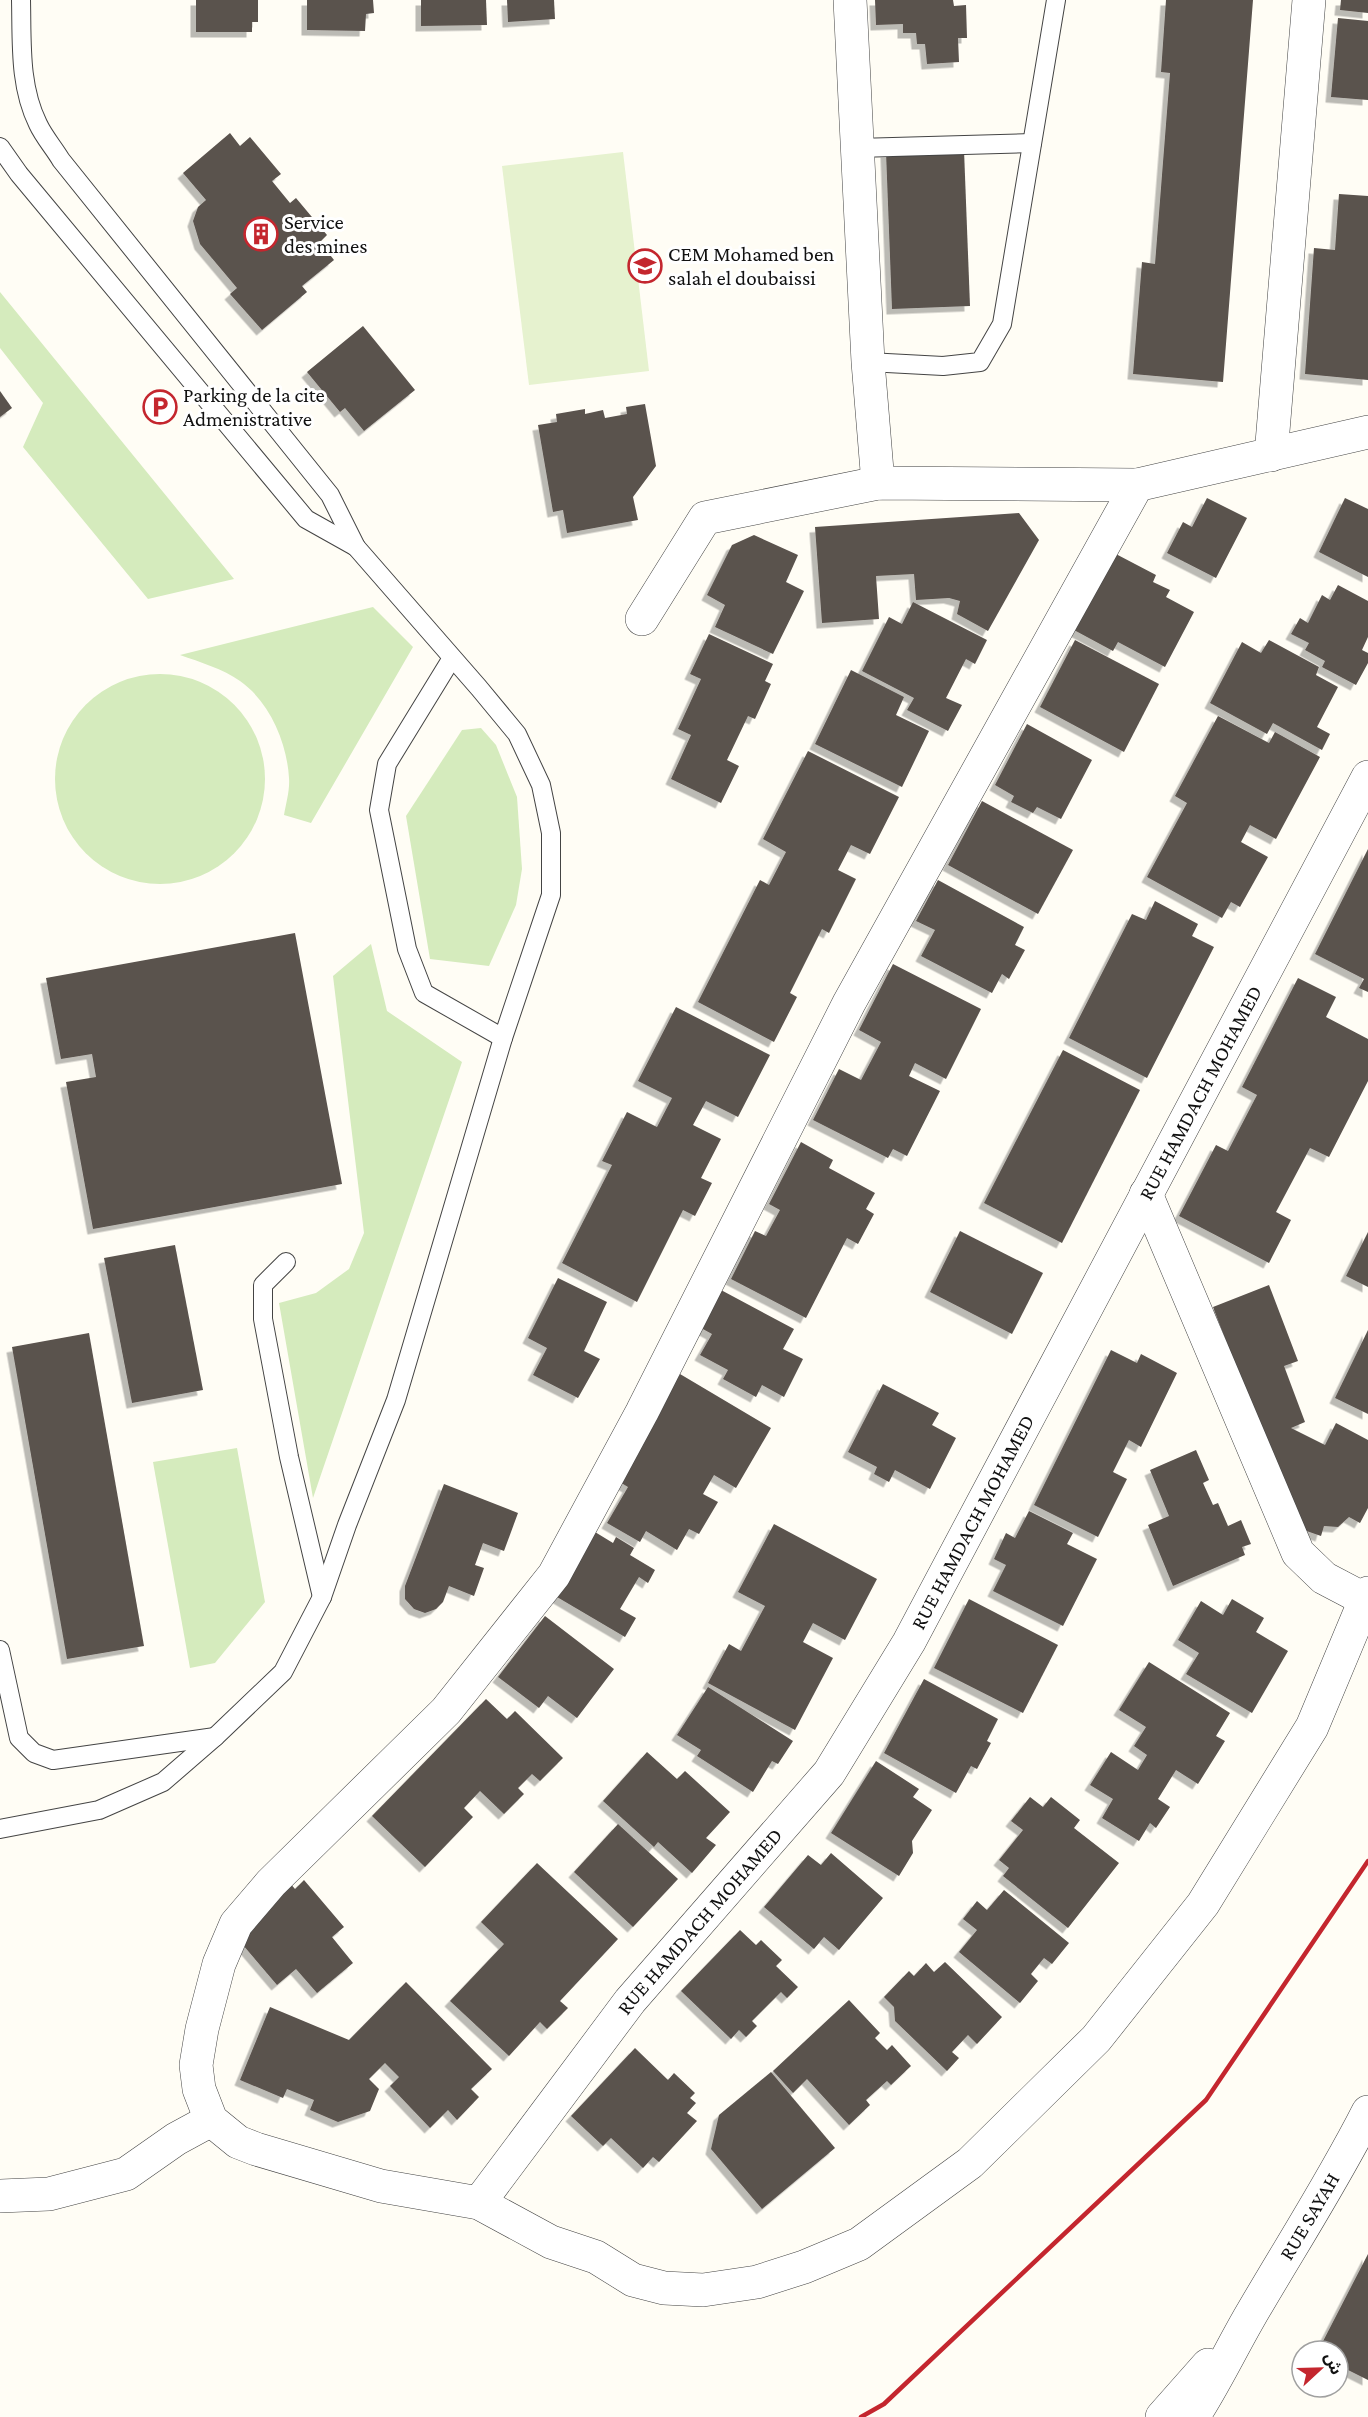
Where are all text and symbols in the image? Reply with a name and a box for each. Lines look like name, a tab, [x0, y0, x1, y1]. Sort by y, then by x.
place label: Service des mines	[284, 210, 368, 258]
building icon: Service des mines	[243, 216, 279, 252]
place label: CEM Mohamed ben salah el doubaissi	[668, 242, 834, 290]
school or university icon: CEM Mohamed ben salah el doubaissi	[627, 248, 663, 284]
place label: Parking de la cite Admenistrative	[183, 383, 325, 431]
parking icon: Parking de la cite Admenistrative	[142, 389, 178, 425]
street label: RUE HAMDACH MOHAMED	[1134, 982, 1267, 1204]
street label: RUE HAMDACH MOHAMED	[906, 1411, 1039, 1634]
street label: RUE HAMDACH MOHAMED	[612, 1823, 787, 2019]
street label: RUE SAYAH	[1274, 2169, 1345, 2264]
north arrow	[1290, 2339, 1350, 2399]
text: ش	[1321, 2350, 1345, 2377]

